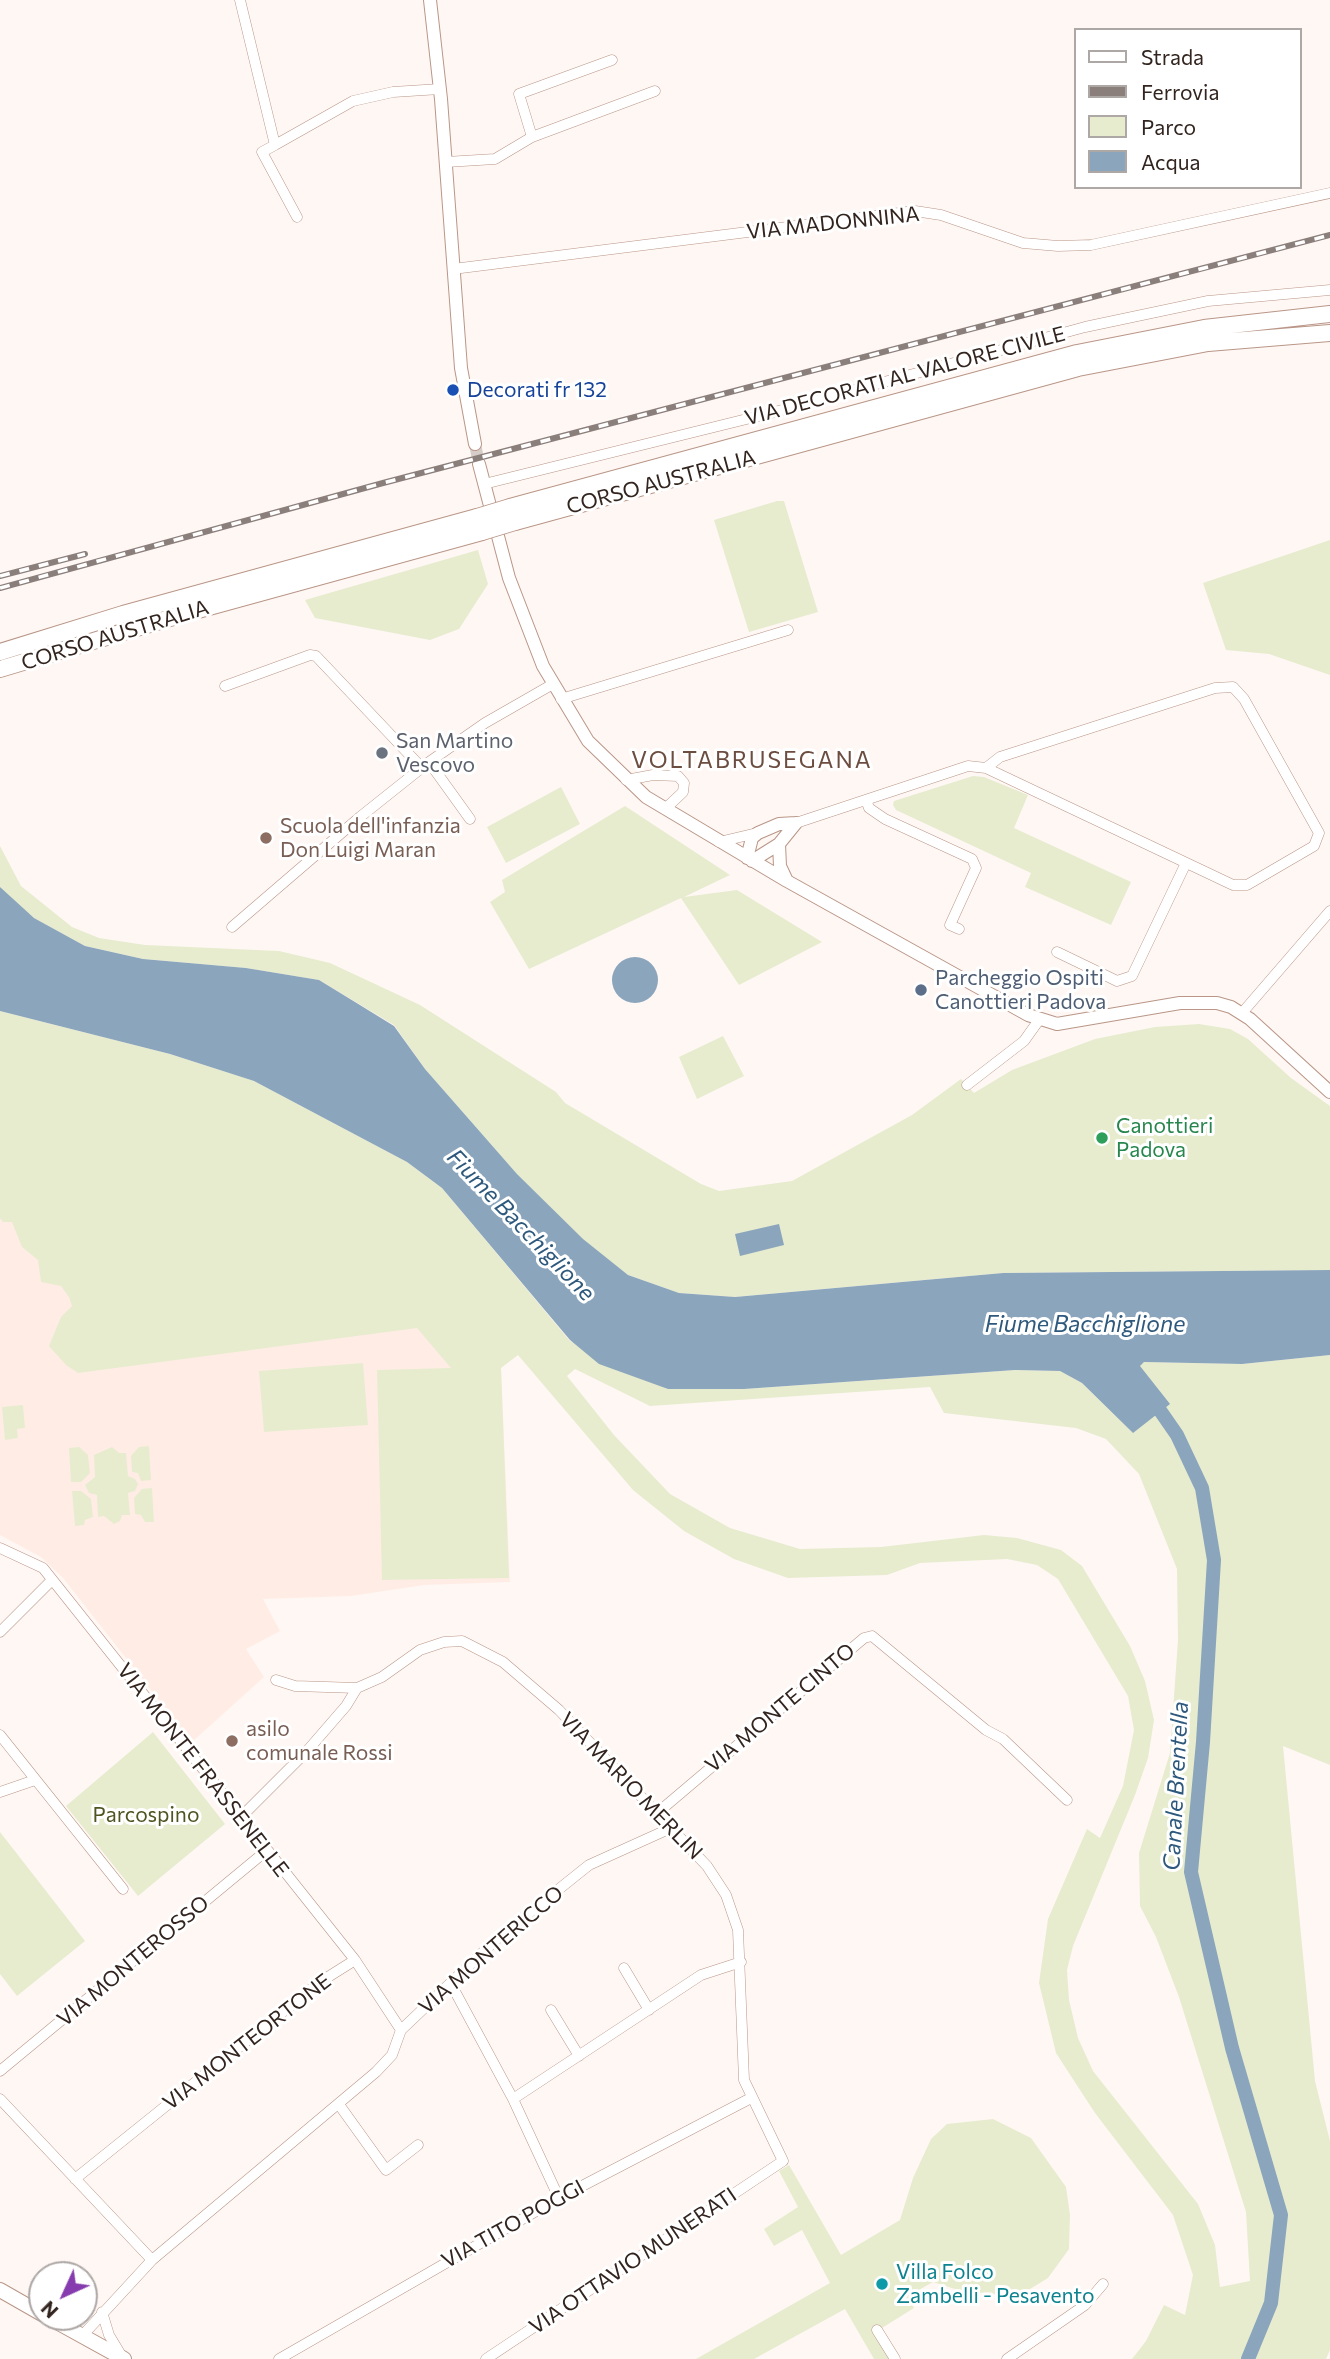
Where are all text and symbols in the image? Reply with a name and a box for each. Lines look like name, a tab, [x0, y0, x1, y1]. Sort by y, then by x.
legend	[1074, 28, 1302, 189]
text: Strada	[1141, 44, 1204, 69]
text: Ferrovia	[1141, 79, 1219, 104]
text: Parco	[1141, 114, 1196, 139]
text: Acqua	[1141, 149, 1200, 174]
street label: VIA MADONNINA	[745, 201, 921, 245]
street label: VIA DECORATI AL VALORE CIVILE	[742, 321, 1068, 431]
place label: Decorati fr 132	[467, 377, 607, 403]
marker: Decorati fr 132	[445, 382, 461, 398]
street label: CORSO AUSTRALIA	[564, 445, 758, 519]
street label: CORSO AUSTRALIA	[18, 594, 212, 676]
place label: San Martino Vescovo	[396, 728, 513, 778]
marker: San Martino Vescovo	[374, 745, 390, 761]
district label: VOLTABRUSEGANA	[633, 746, 871, 774]
place label: Scuola dell'infanzia Don Luigi Maran	[280, 813, 461, 863]
marker: Scuola dell'infanzia Don Luigi Maran	[258, 830, 274, 846]
place label: Parcheggio Ospiti Canottieri Padova	[935, 965, 1106, 1015]
marker: Parcheggio Ospiti Canottieri Padova	[913, 982, 929, 998]
place label: Canottieri Padova	[1116, 1113, 1213, 1163]
marker: Canottieri Padova	[1094, 1130, 1110, 1146]
water label: Fiume Bacchiglione	[441, 1143, 601, 1307]
water label: Fiume Bacchiglione	[985, 1310, 1185, 1338]
street label: VIA MONTE CINTO	[700, 1638, 860, 1778]
street label: VIA MONTE FRASSENELLE	[112, 1658, 294, 1882]
water label: Canale Brentella	[1158, 1701, 1194, 1871]
street label: VIA MARIO MERLIN	[554, 1707, 708, 1865]
place label: asilo comunale Rossi	[246, 1716, 393, 1766]
marker: asilo comunale Rossi	[224, 1733, 240, 1749]
park label: Parcospino	[93, 1802, 199, 1828]
street label: VIA MONTERICCO	[414, 1880, 568, 2020]
street label: VIA MONTEROSSO	[52, 1890, 214, 2032]
street label: VIA MONTEORTONE	[158, 1969, 336, 2115]
street label: VIA TITO POGGI	[437, 2174, 589, 2274]
street label: VIA OTTAVIO MUNERATI	[525, 2182, 741, 2340]
place label: Villa Folco Zambelli - Pesavento	[896, 2259, 1095, 2309]
north arrow	[28, 2261, 98, 2331]
marker: Villa Folco Zambelli - Pesavento	[874, 2276, 890, 2292]
text: N	[36, 2297, 62, 2323]

